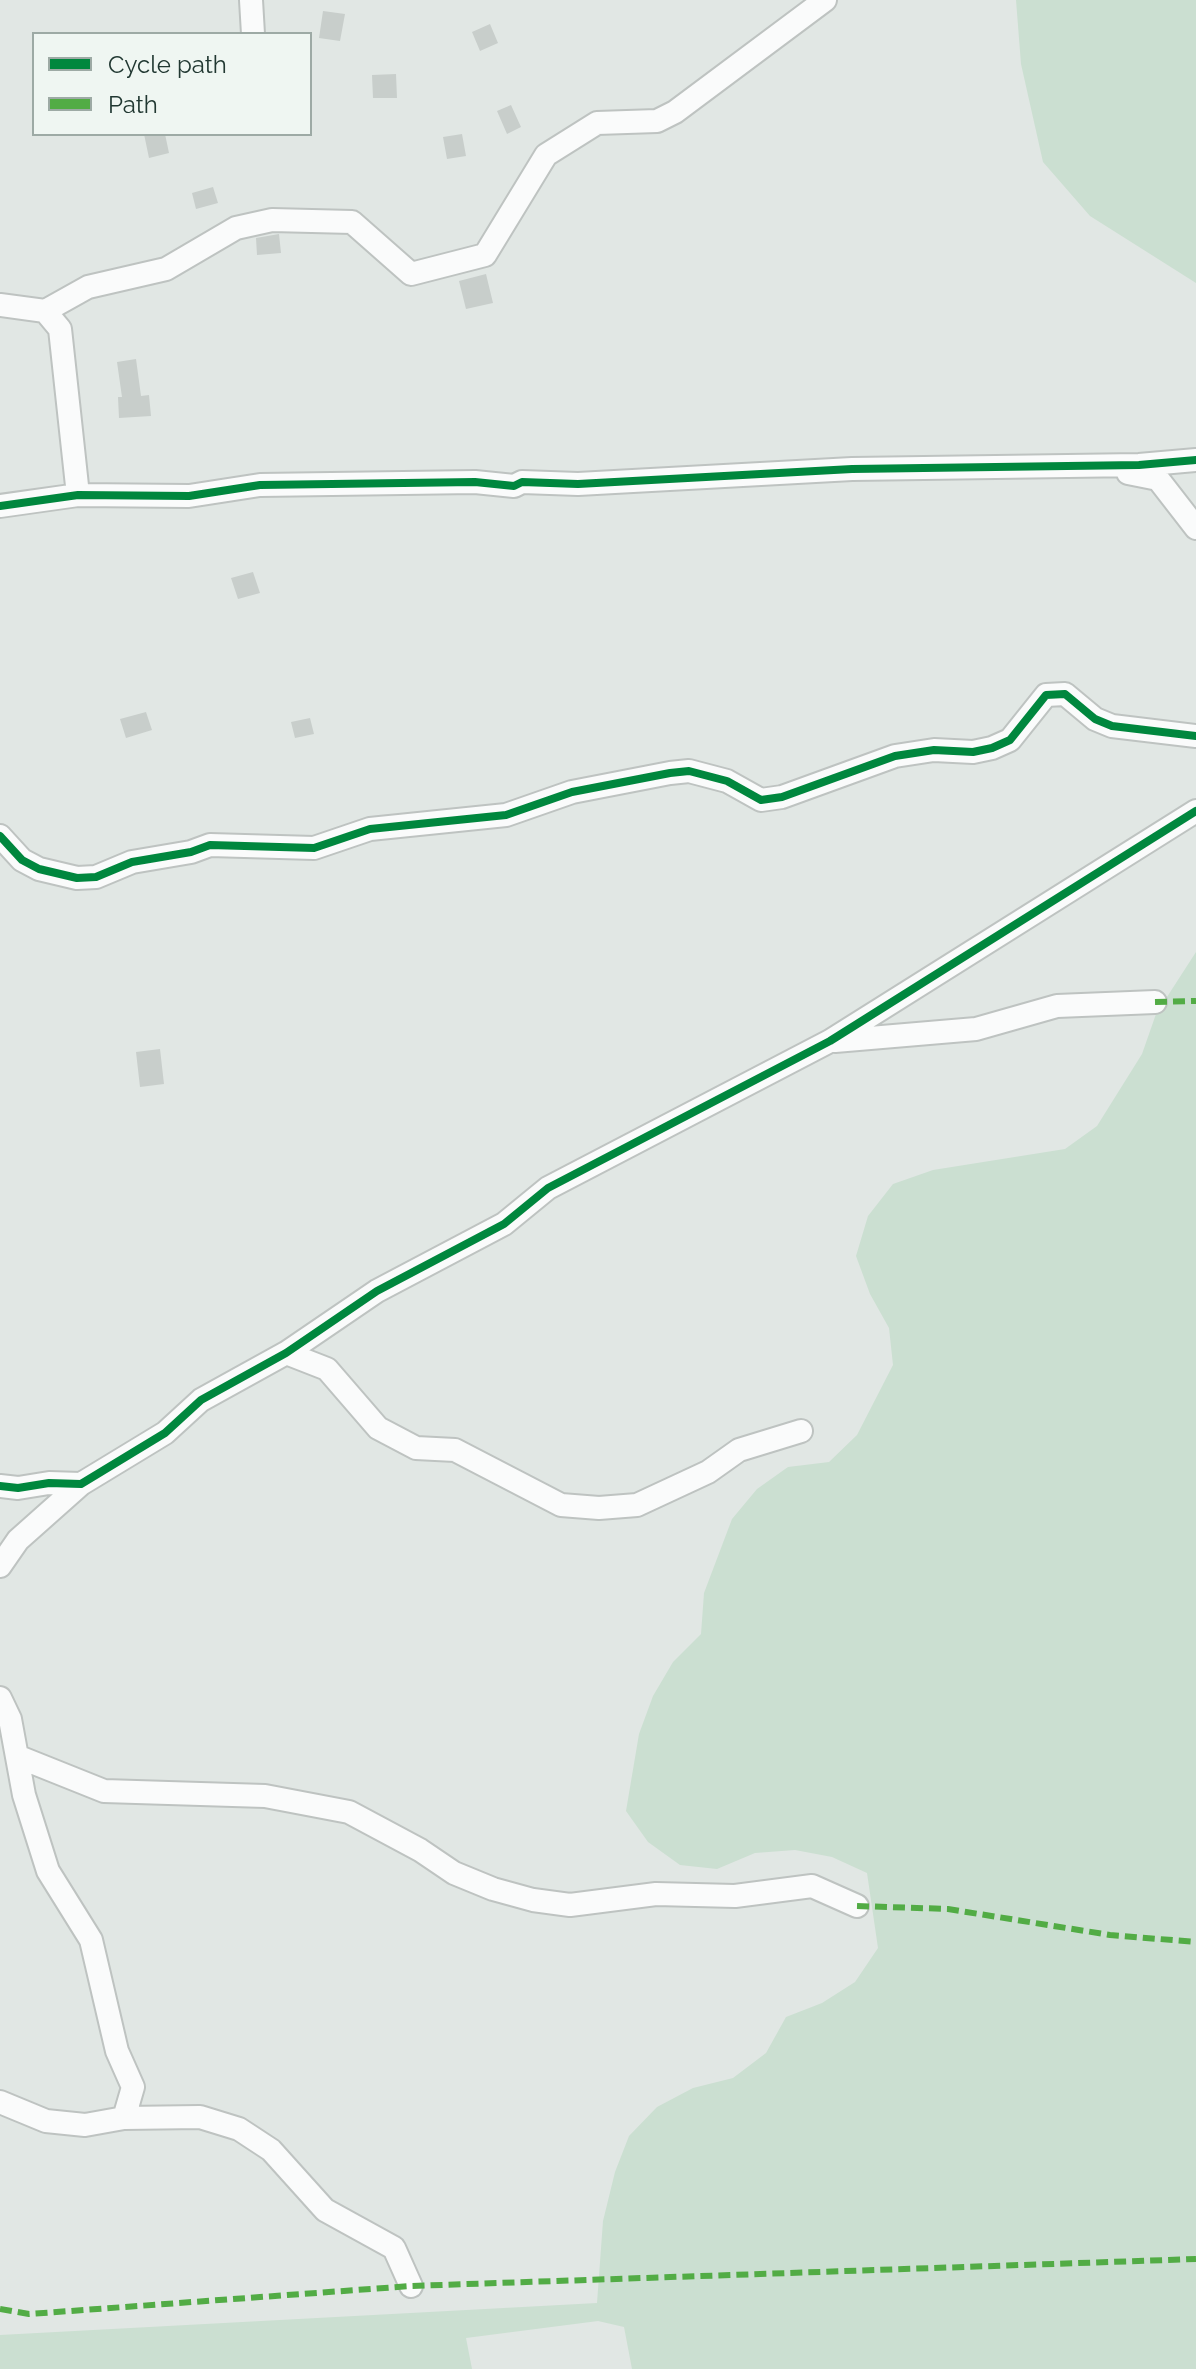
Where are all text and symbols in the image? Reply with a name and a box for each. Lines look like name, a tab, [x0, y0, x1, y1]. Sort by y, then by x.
legend	[32, 32, 312, 136]
text: Cycle path	[108, 50, 227, 79]
text: Path	[108, 90, 158, 119]

